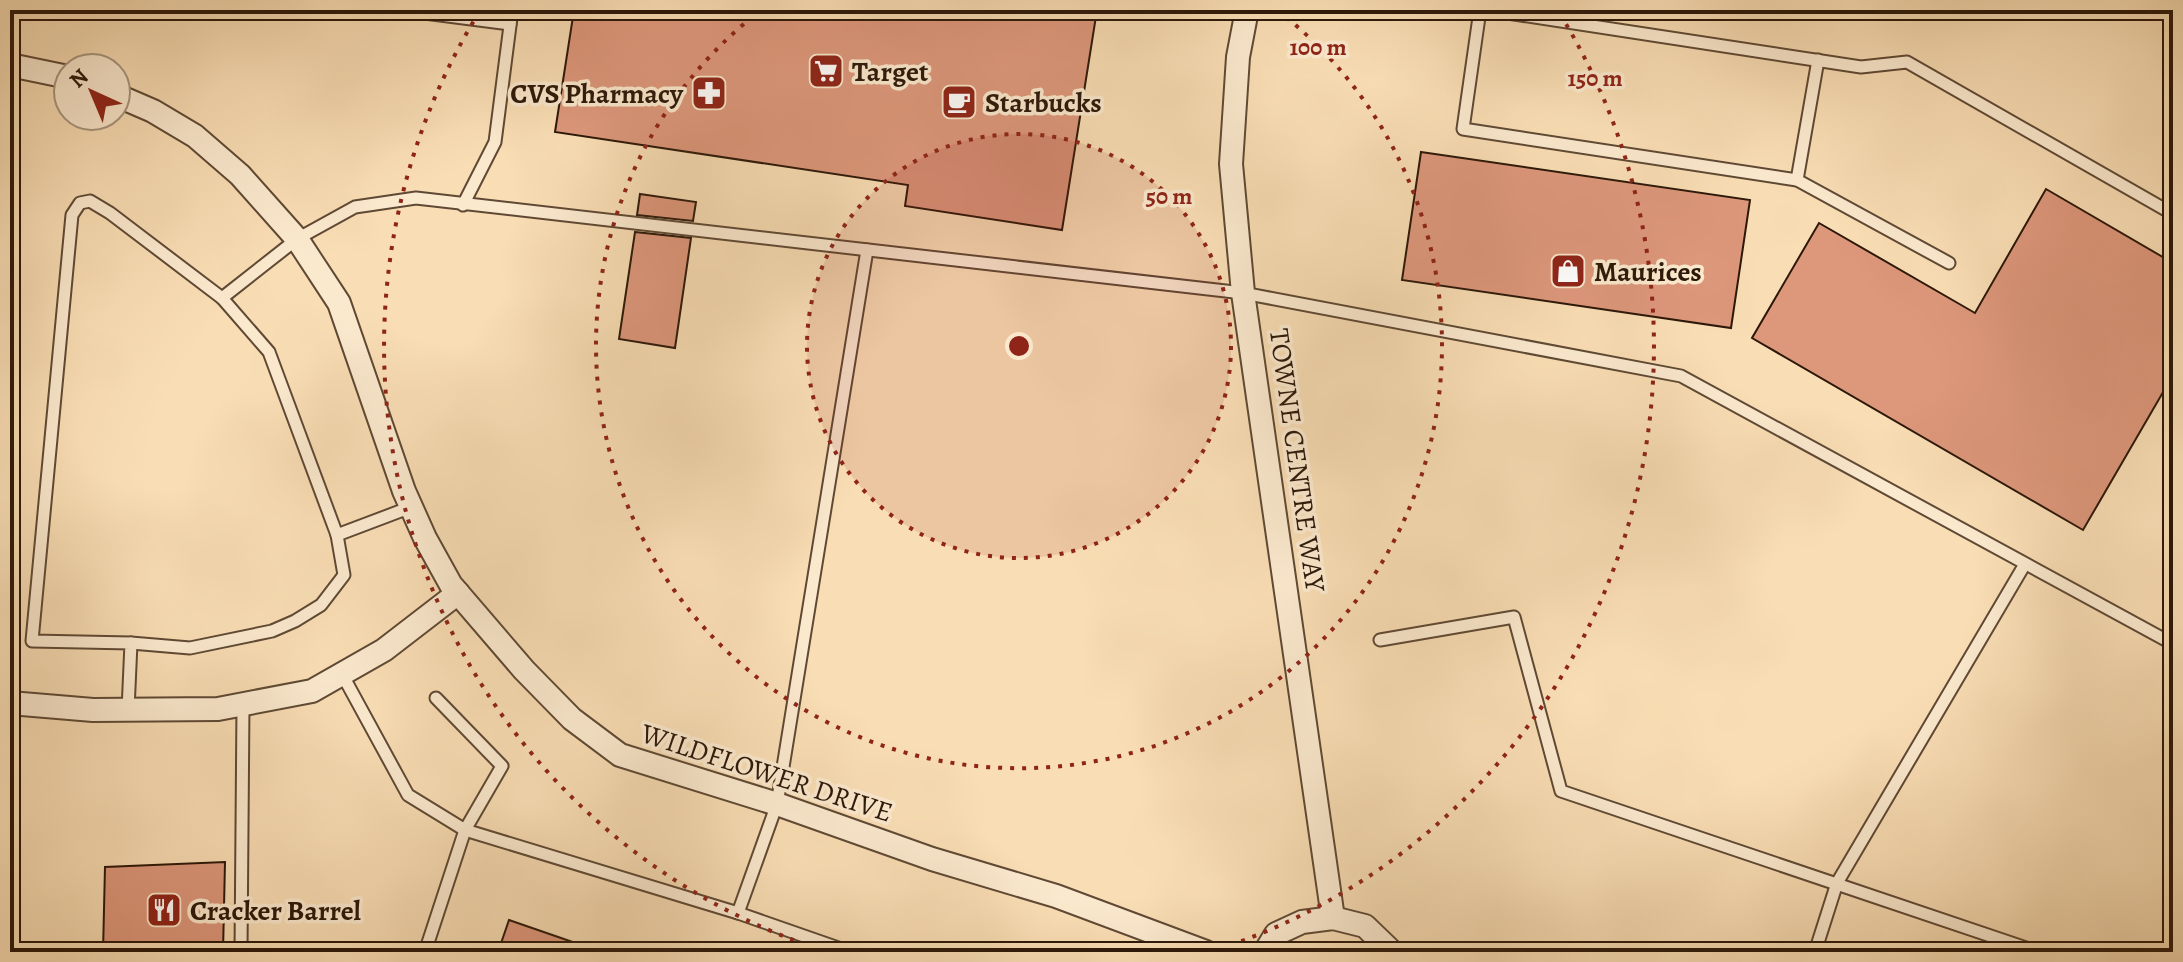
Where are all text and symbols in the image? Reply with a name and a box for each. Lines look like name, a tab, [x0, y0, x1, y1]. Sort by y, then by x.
text: 100 m	[1289, 31, 1347, 63]
north arrow	[52, 52, 132, 132]
supermarket icon: Target	[807, 52, 845, 90]
place label: Target	[852, 53, 928, 91]
text: N	[63, 62, 95, 95]
text: 150 m	[1567, 62, 1623, 94]
pharmacy icon: CVS Pharmacy	[690, 74, 728, 112]
place label: CVS Pharmacy	[510, 75, 684, 113]
cafe icon: Starbucks	[940, 83, 978, 121]
place label: Starbucks	[985, 84, 1102, 122]
text: 50 m	[1146, 180, 1192, 212]
shop icon: Maurices	[1549, 252, 1587, 290]
place label: Maurices	[1594, 253, 1702, 291]
street label: TOWNE CENTRE WAY	[1260, 326, 1334, 595]
centre of rings	[1005, 332, 1033, 360]
street label: WILDFLOWER DRIVE	[635, 714, 897, 832]
restaurant icon: Cracker Barrel	[145, 891, 183, 929]
place label: Cracker Barrel	[190, 892, 361, 930]

